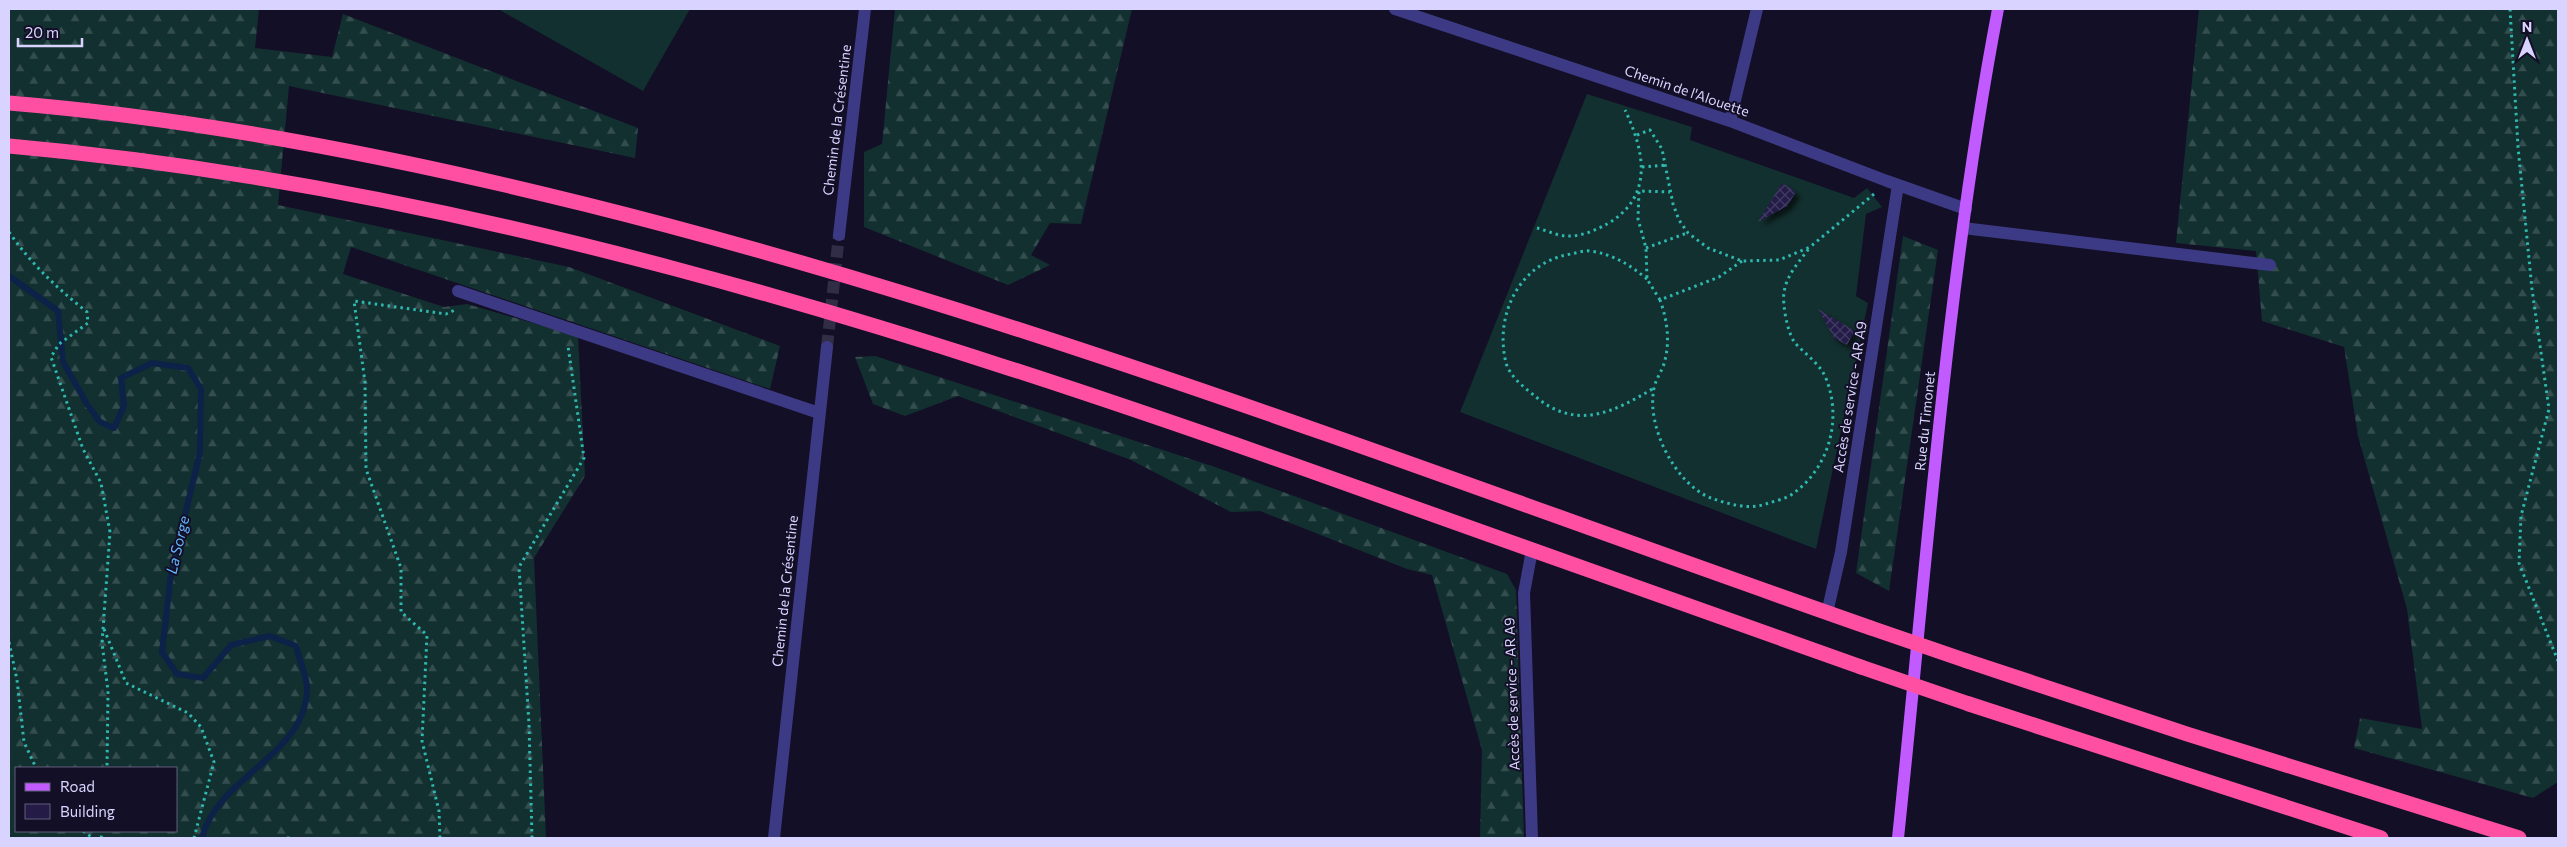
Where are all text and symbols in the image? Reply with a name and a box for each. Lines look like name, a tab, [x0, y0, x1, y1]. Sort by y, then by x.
scale bar	[18, 15, 81, 47]
north arrow	[2502, 15, 2552, 65]
text: N	[2522, 18, 2532, 35]
text: 20 m	[25, 23, 59, 41]
street label: Chemin de la Crésentine	[819, 43, 854, 196]
street label: Chemin de l'Alouette	[1623, 61, 1752, 120]
street label: Accès de service - AR A9	[1829, 320, 1870, 474]
street label: Rue du Timonet	[1911, 370, 1938, 472]
water label: La Sorge	[162, 514, 192, 576]
street label: Chemin de la Crésentine	[768, 514, 801, 667]
street label: Accès de service - AR A9	[1500, 617, 1523, 771]
legend	[15, 767, 178, 832]
text: Road	[60, 777, 95, 795]
text: Building	[60, 802, 115, 820]

